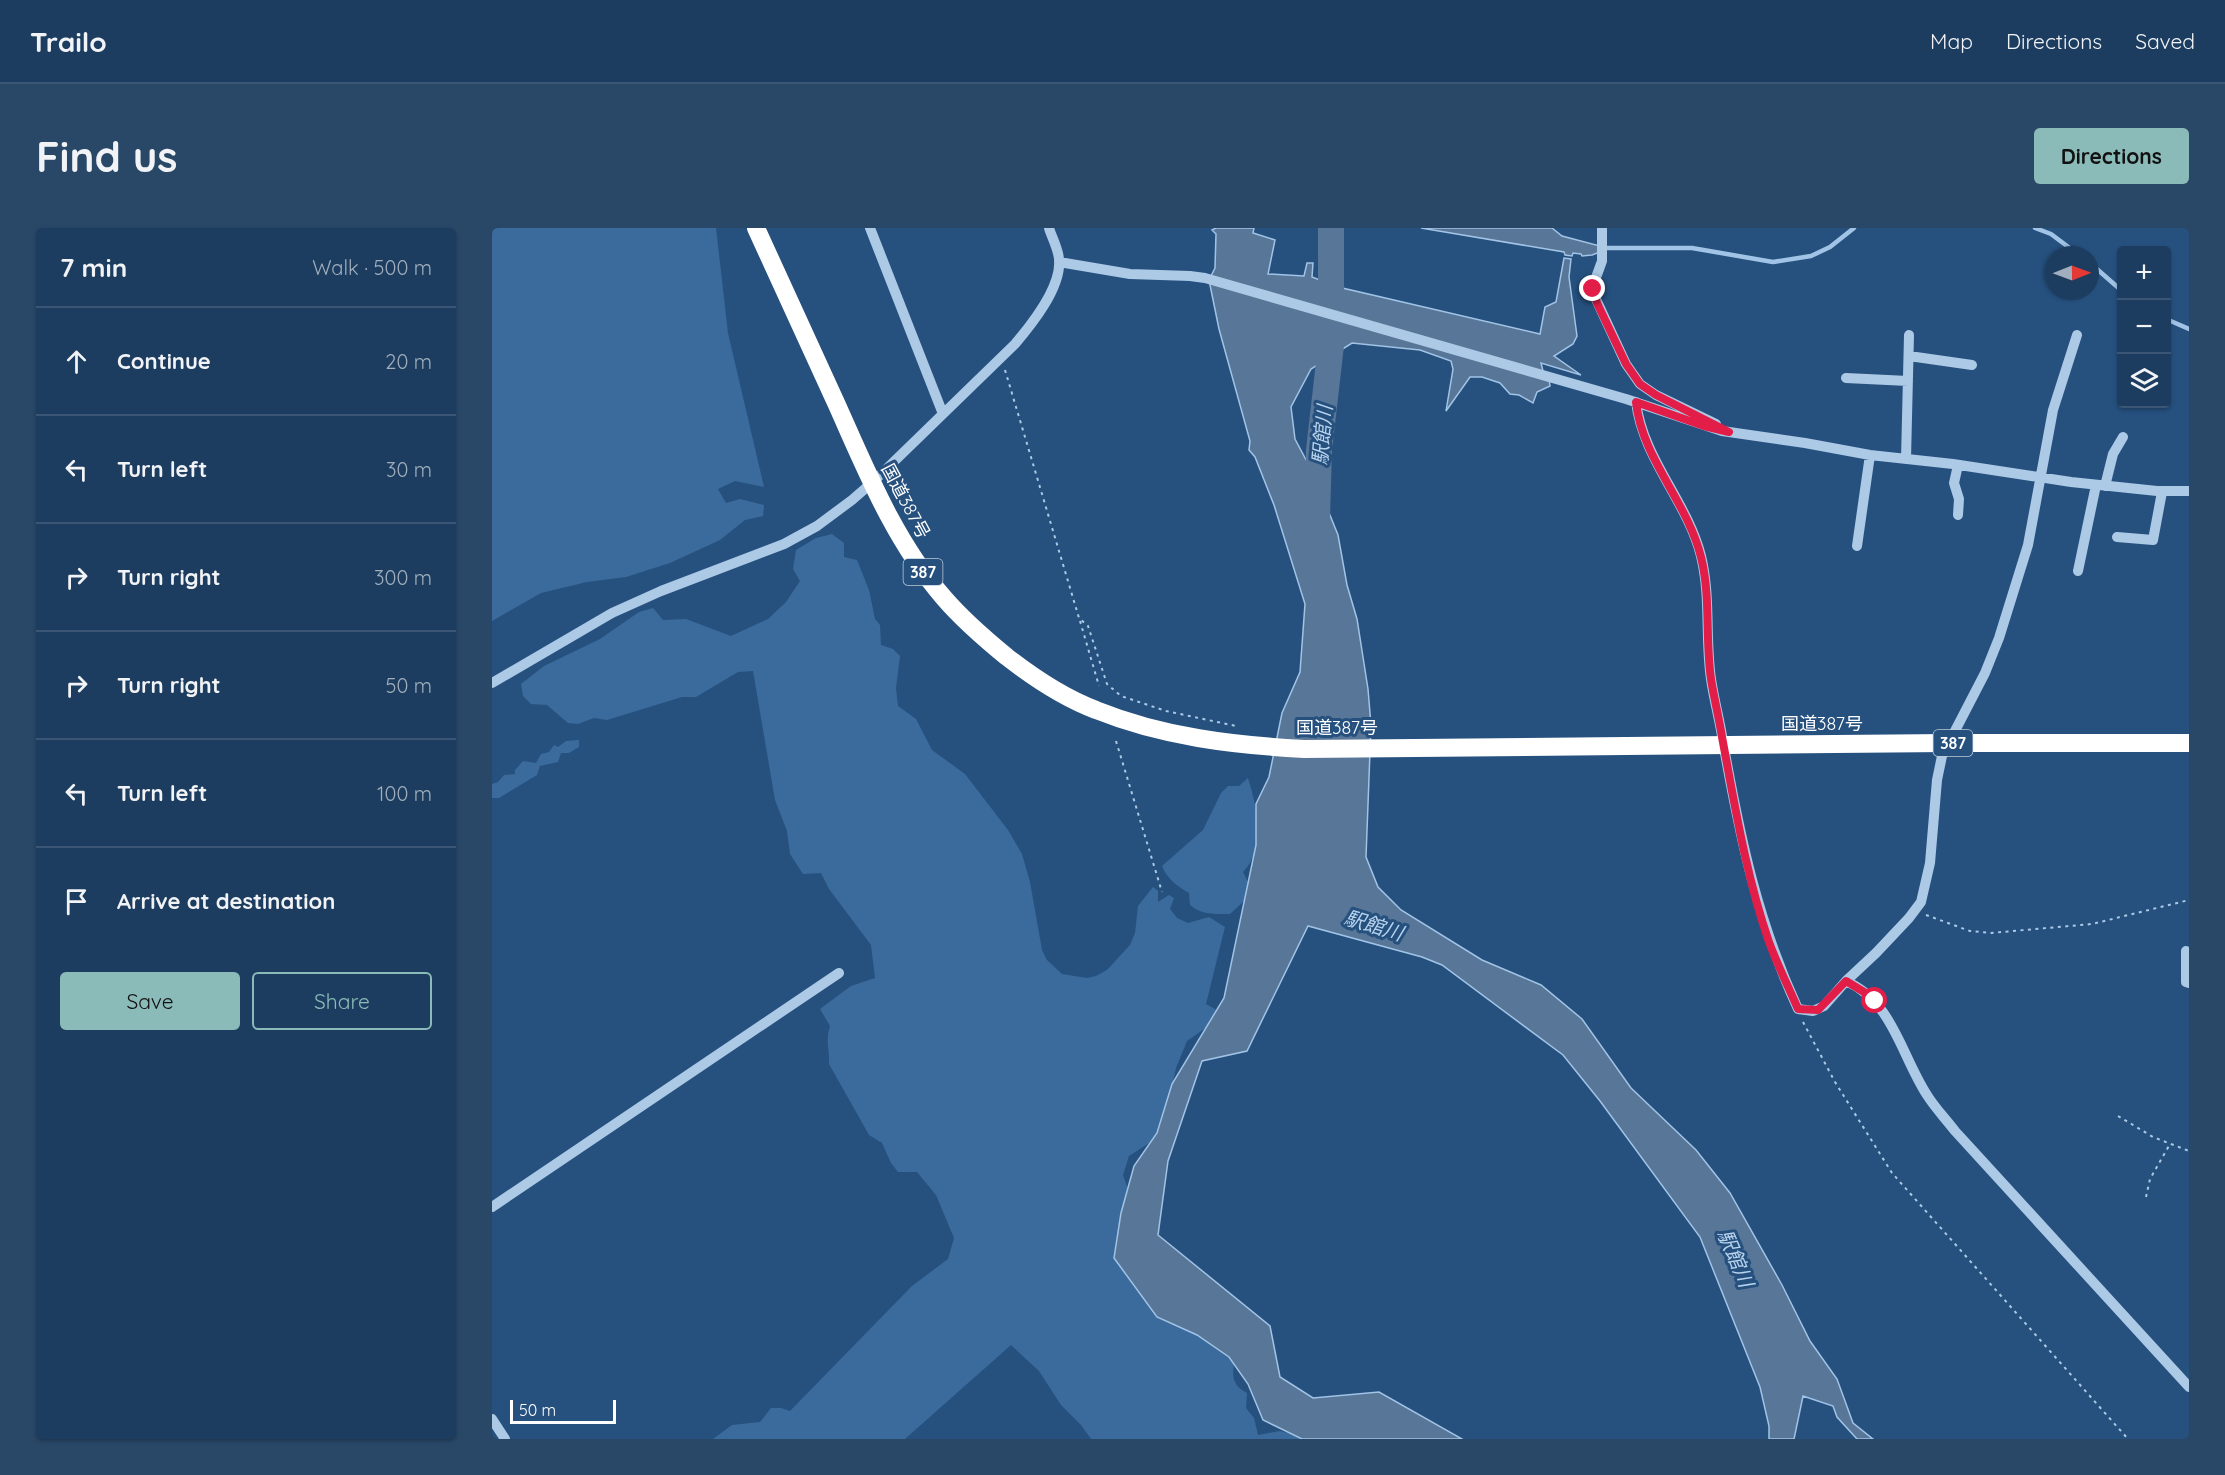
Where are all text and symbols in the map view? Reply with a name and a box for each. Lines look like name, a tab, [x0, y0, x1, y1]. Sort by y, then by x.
text: Trailo	[30, 24, 107, 59]
text: Map	[1930, 28, 1973, 54]
text: Directions	[2006, 28, 2102, 54]
text: Saved	[2135, 28, 2195, 54]
button: Directions	[2034, 128, 2189, 184]
text: Find us	[36, 130, 178, 183]
north arrow	[2045, 246, 2099, 300]
map controls	[2117, 246, 2171, 408]
button: +	[2117, 246, 2171, 300]
text: 7 min	[60, 251, 127, 284]
text: Walk · 500 m	[312, 255, 432, 280]
route end	[1579, 275, 1605, 301]
button: −	[2117, 300, 2171, 354]
icon: ahead	[60, 345, 93, 378]
text: Continue	[117, 347, 211, 375]
text: 20 m	[385, 349, 432, 374]
button: layers	[2117, 354, 2171, 408]
water label: 駅館川	[1307, 402, 1337, 466]
icon: left	[60, 453, 93, 486]
text: Turn left	[117, 455, 207, 483]
text: 30 m	[386, 457, 432, 482]
street label: 国道387号	[877, 459, 935, 543]
road number: 387	[904, 559, 942, 585]
icon: right	[60, 561, 93, 594]
text: Turn right	[117, 563, 221, 591]
text: 300 m	[374, 565, 432, 590]
icon: right	[60, 669, 93, 702]
text: Turn right	[117, 671, 221, 699]
text: 50 m	[386, 673, 432, 698]
street label: 国道387号	[1781, 712, 1863, 735]
street label: 国道387号	[1296, 716, 1378, 739]
road number: 387	[1934, 730, 1972, 756]
icon: left	[60, 777, 93, 810]
text: Turn left	[117, 779, 207, 807]
text: 100 m	[377, 781, 432, 806]
icon: arrive	[60, 885, 93, 918]
text: Arrive at destination	[117, 887, 335, 915]
water label: 駅館川	[1342, 904, 1408, 946]
button: Save	[60, 972, 240, 1030]
button: Share	[252, 972, 432, 1030]
route start	[1861, 987, 1887, 1013]
water label: 駅館川	[1713, 1226, 1760, 1292]
scale bar	[510, 1397, 616, 1424]
text: 50 m	[519, 1400, 556, 1420]

